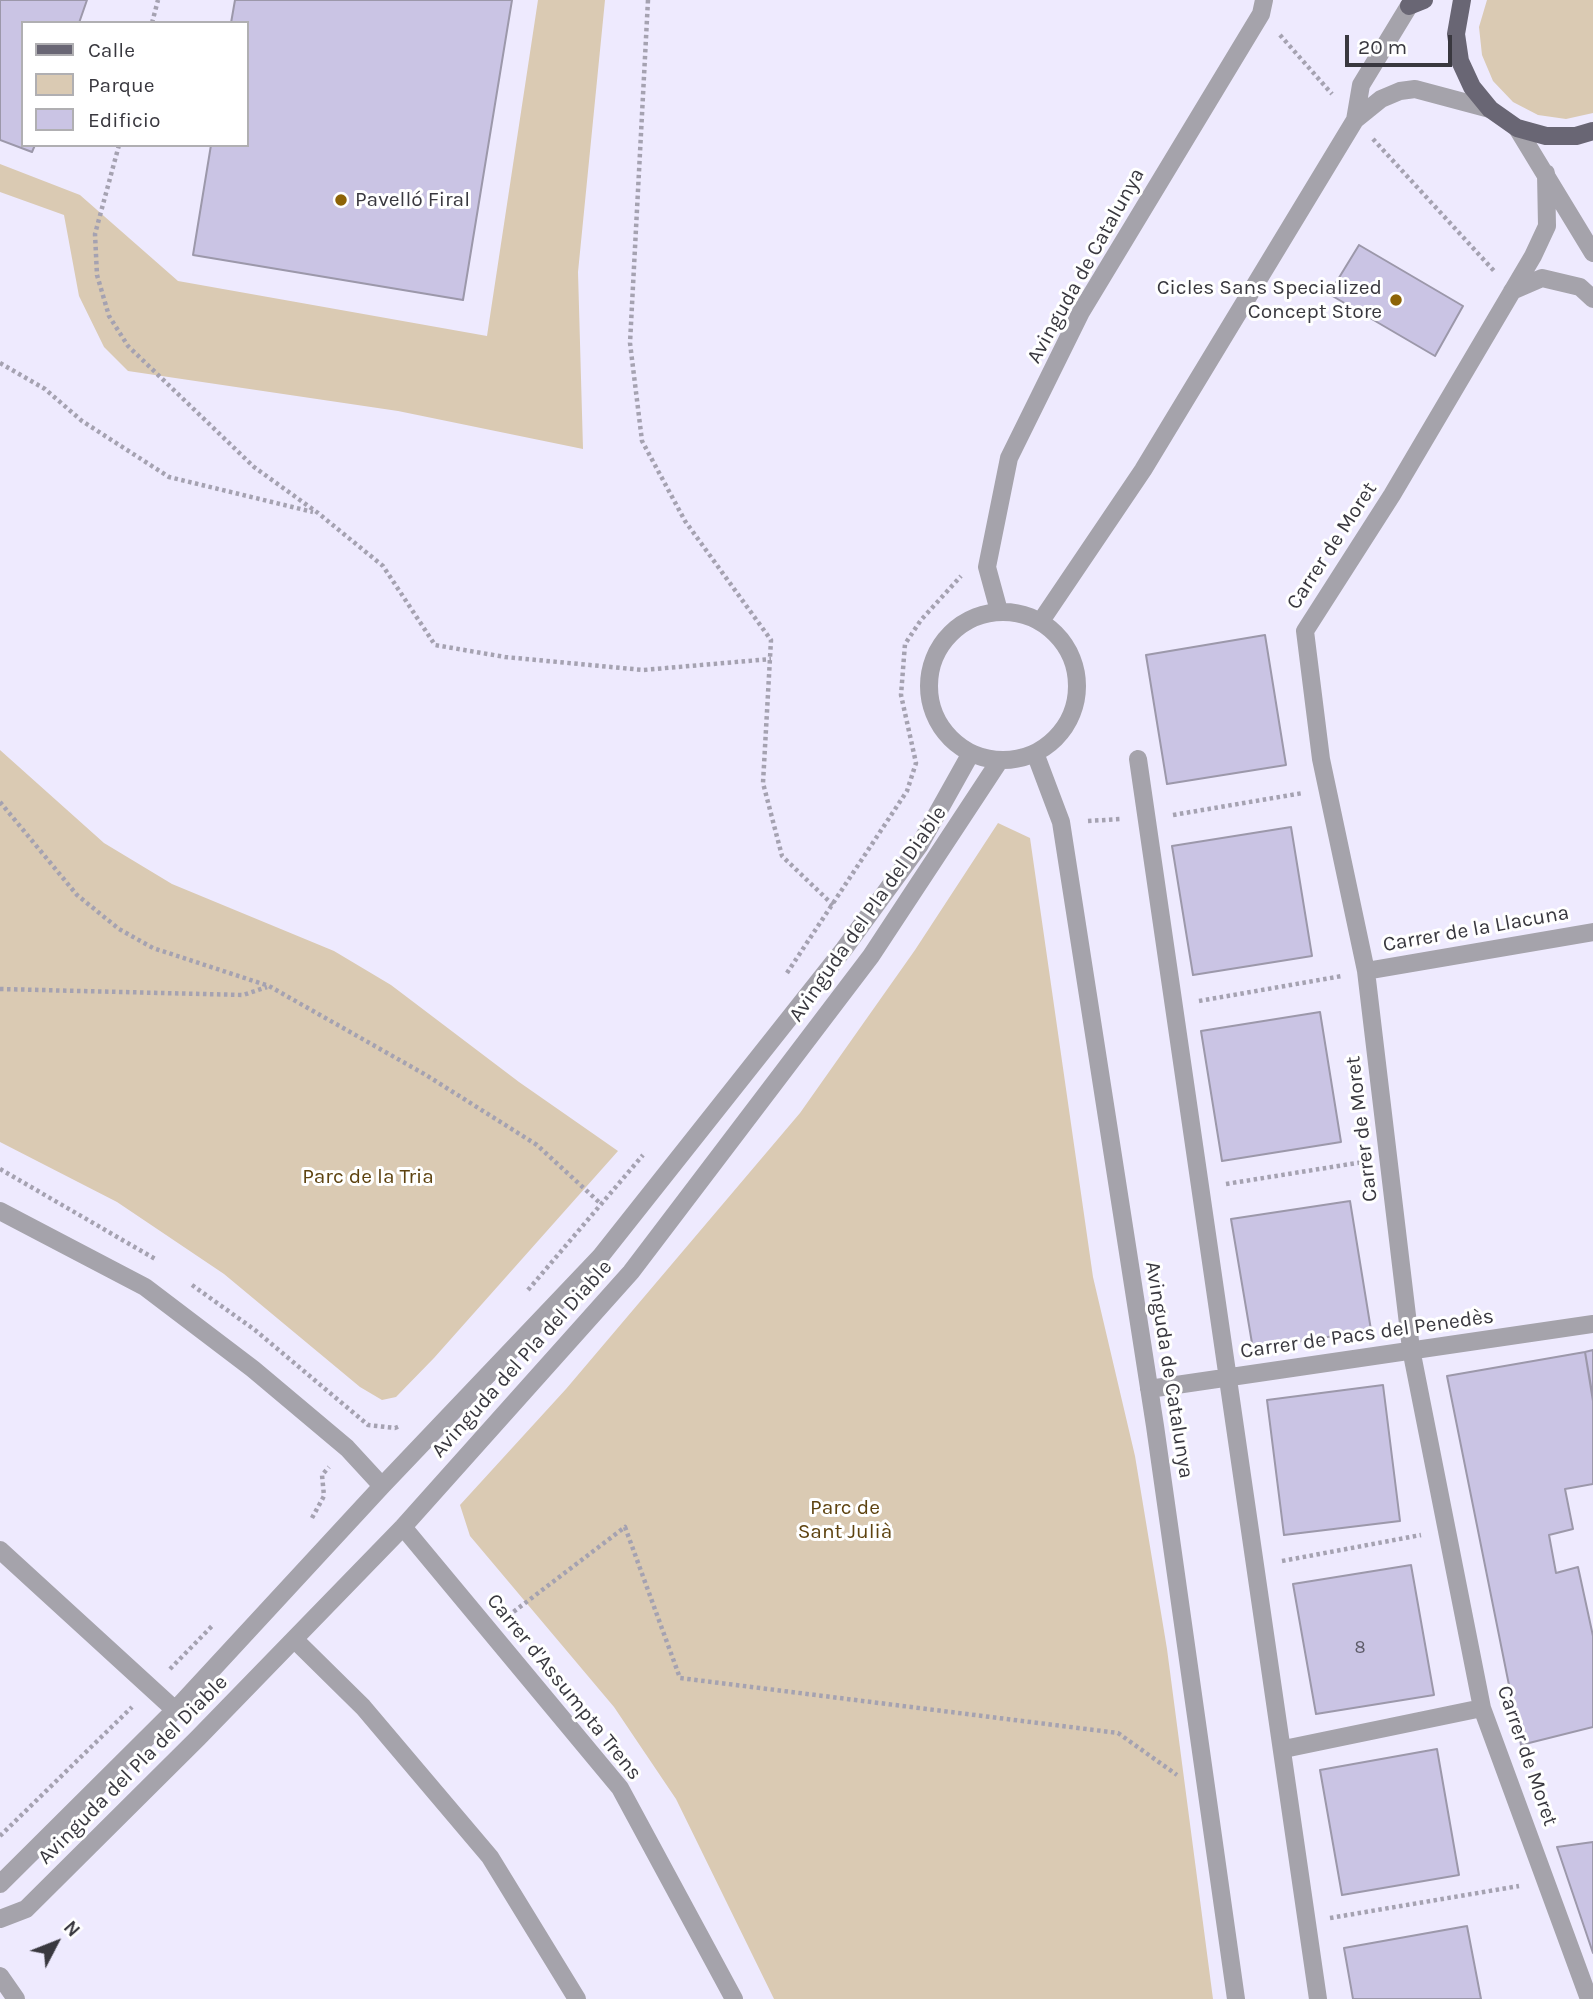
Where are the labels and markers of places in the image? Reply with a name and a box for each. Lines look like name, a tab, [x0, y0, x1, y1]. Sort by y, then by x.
place label: Pavelló Firal	[355, 187, 470, 213]
marker: Pavelló Firal	[333, 192, 349, 208]
place label: Cicles Sans Specialized Concept Store	[1157, 275, 1382, 325]
marker: Cicles Sans Specialized Concept Store	[1388, 292, 1404, 308]

